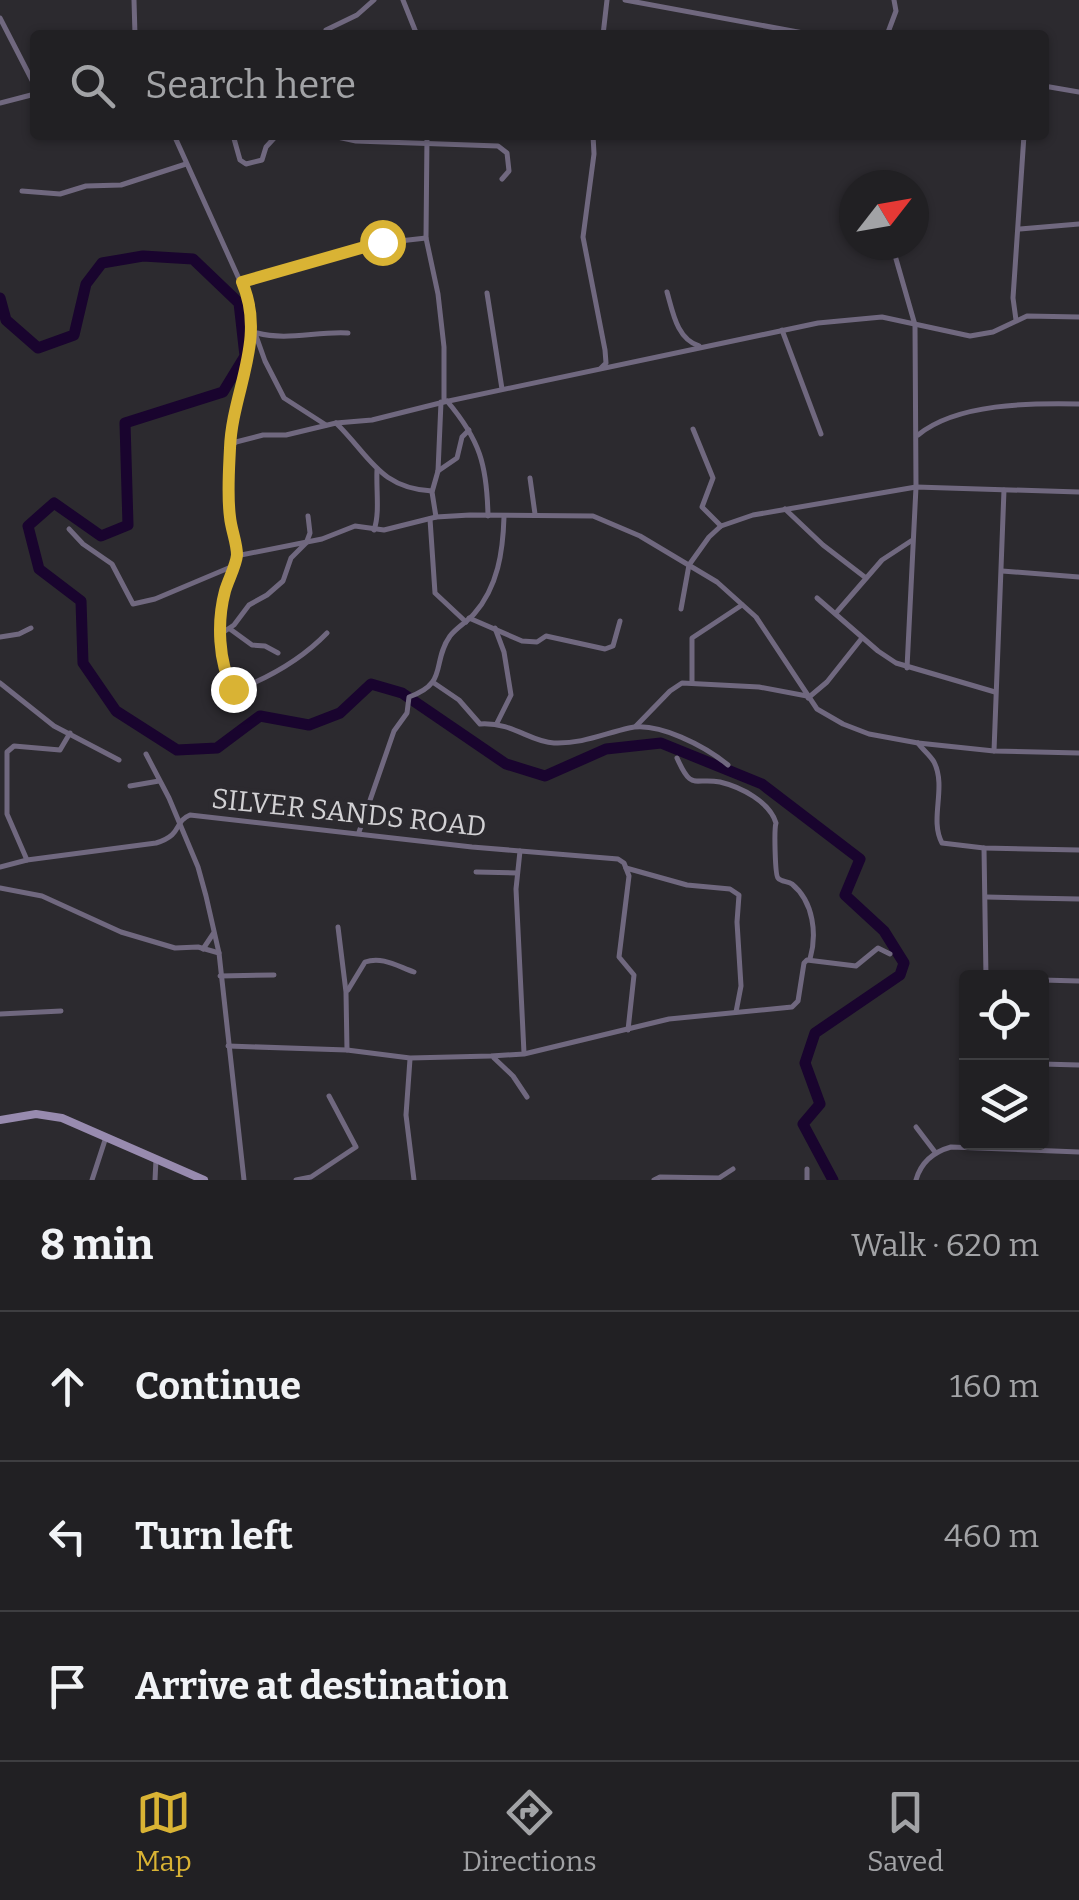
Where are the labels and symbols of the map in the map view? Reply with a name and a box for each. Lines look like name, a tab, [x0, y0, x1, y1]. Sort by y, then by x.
north arrow	[839, 170, 929, 260]
route start	[360, 220, 406, 266]
route end	[211, 667, 257, 713]
street label: SILVER SANDS ROAD	[210, 782, 488, 843]

